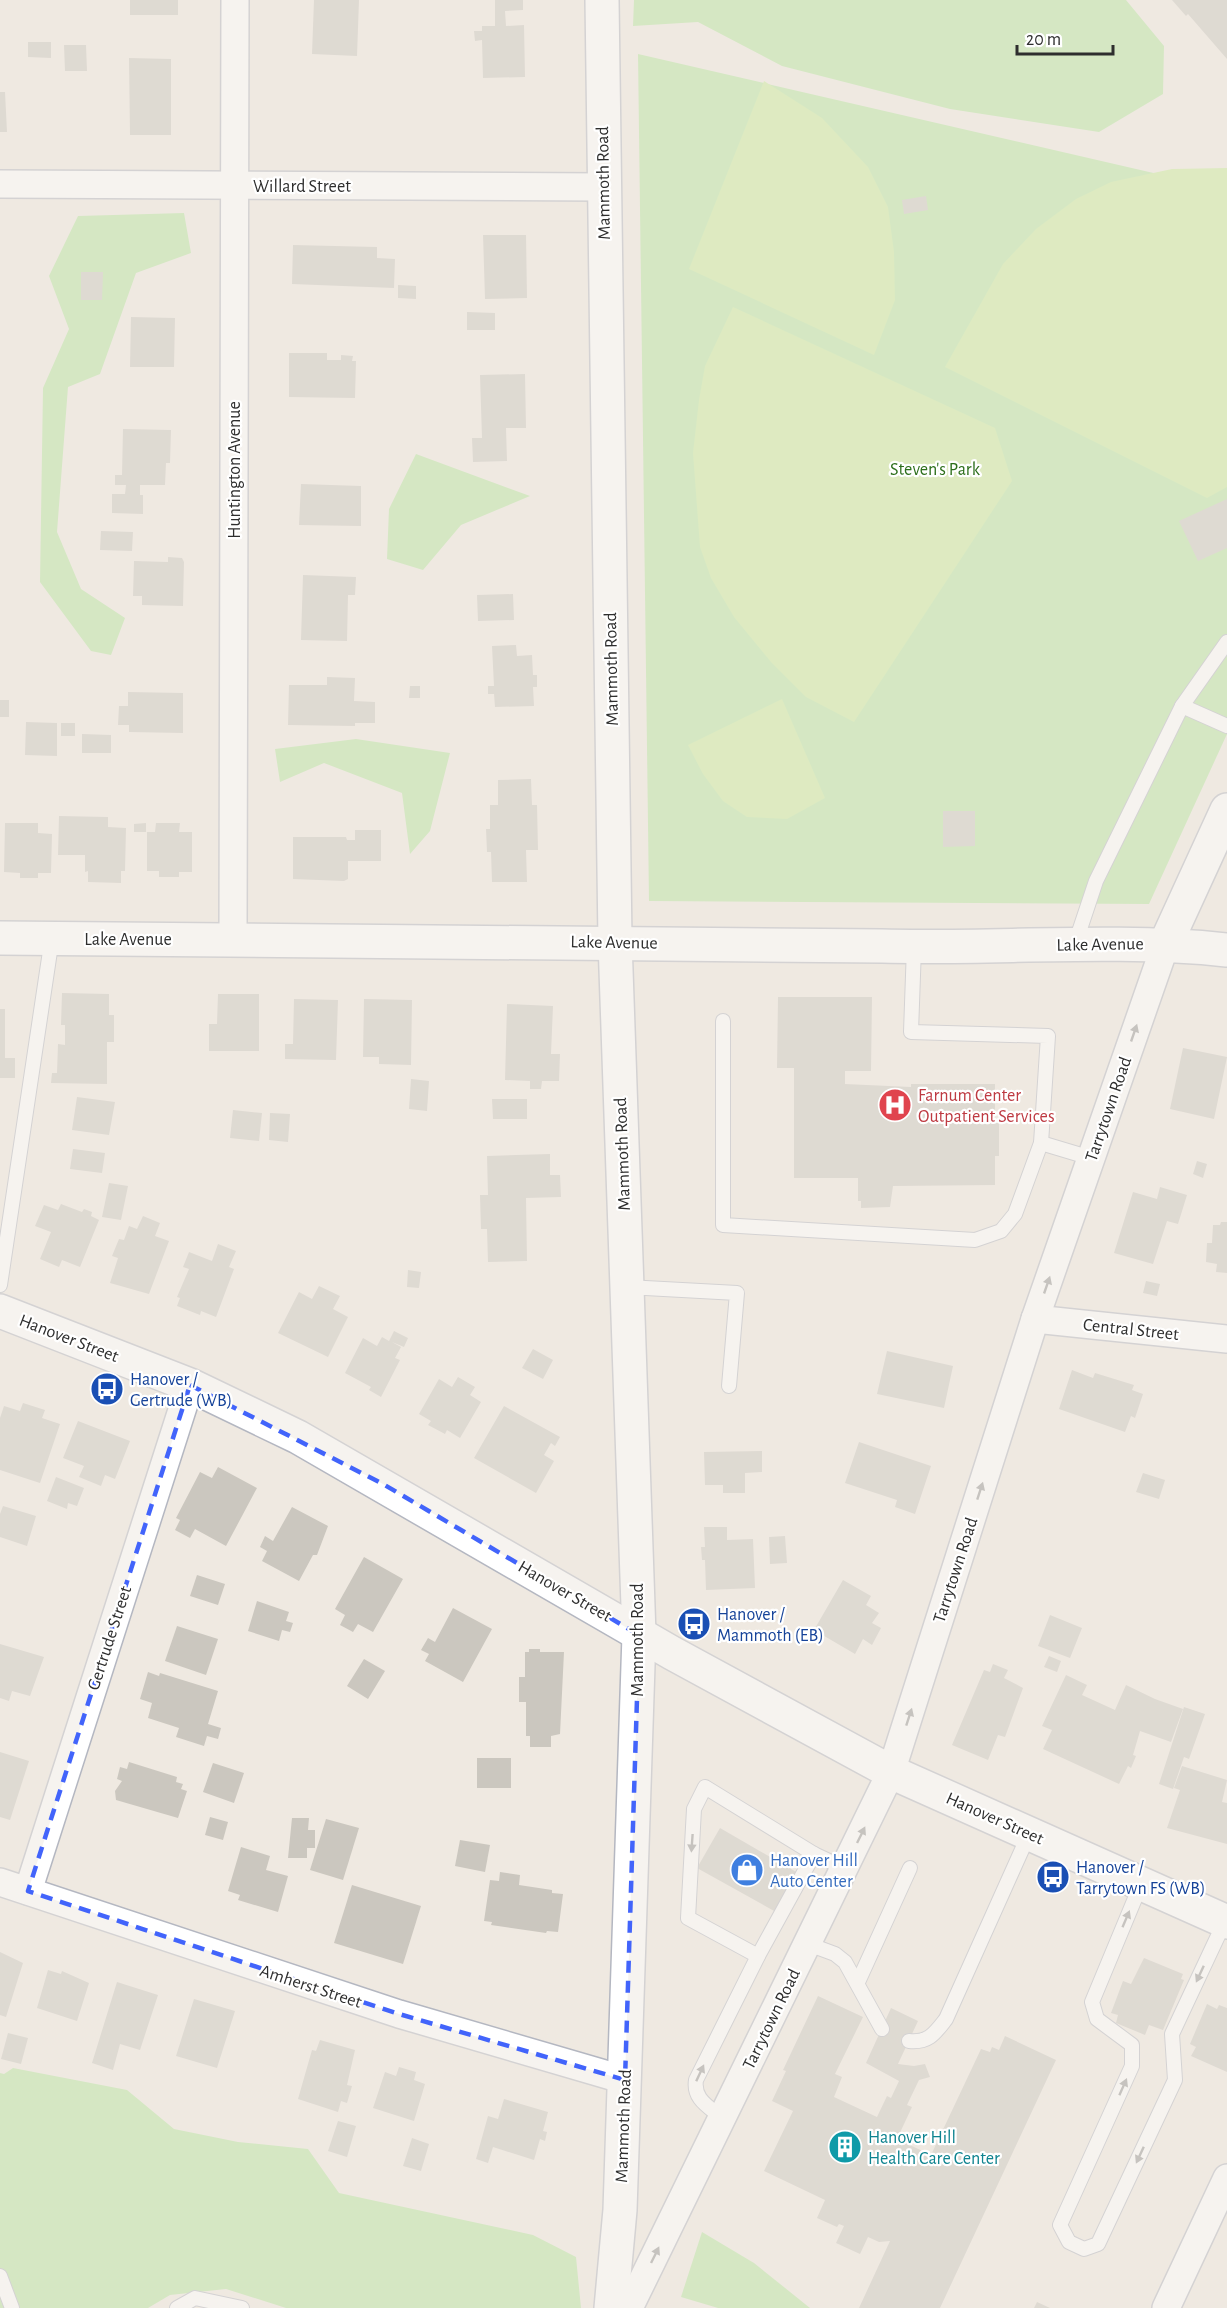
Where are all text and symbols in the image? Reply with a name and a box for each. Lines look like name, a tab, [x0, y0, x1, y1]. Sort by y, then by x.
scale bar	[1017, 18, 1113, 56]
text: 20 m	[1026, 31, 1061, 49]
street label: Mammoth Road	[594, 126, 614, 240]
street label: Willard Street	[253, 178, 351, 196]
street label: Huntington Avenue	[226, 401, 244, 539]
park label: Steven's Park	[890, 461, 981, 479]
street label: Mammoth Road	[602, 612, 622, 726]
street label: Lake Avenue	[84, 931, 172, 949]
street label: Lake Avenue	[570, 933, 658, 953]
street label: Lake Avenue	[1056, 935, 1144, 955]
one-way arrow	[1130, 1024, 1140, 1042]
street label: Tarrytown Road	[1083, 1055, 1135, 1164]
hospital icon: Farnum Center Outpatient Services	[877, 1087, 913, 1123]
place label: Farnum Center Outpatient Services	[918, 1087, 1055, 1126]
street label: Mammoth Road	[612, 1097, 634, 1211]
one-way arrow	[1042, 1276, 1052, 1294]
street label: Hanover Street	[17, 1312, 121, 1366]
street label: Central Street	[1082, 1316, 1180, 1344]
bus stop icon: Hanover / Gertrude (WB)	[89, 1371, 125, 1407]
place label: Hanover / Gertrude (WB)	[130, 1371, 232, 1410]
one-way arrow	[976, 1482, 986, 1500]
street label: Tarrytown Road	[930, 1515, 981, 1625]
street label: Hanover Street	[515, 1558, 615, 1626]
street label: Mammoth Road	[629, 1583, 647, 1697]
street label: Gertrude Street	[85, 1584, 135, 1693]
bus stop icon: Hanover / Mammoth (EB)	[676, 1606, 712, 1642]
place label: Hanover / Mammoth (EB)	[717, 1606, 824, 1645]
one-way arrow	[905, 1708, 914, 1726]
street label: Hanover Street	[943, 1789, 1046, 1849]
one-way arrow	[856, 1826, 865, 1843]
one-way arrow	[688, 1834, 697, 1853]
shop icon: Hanover Hill Auto Center	[729, 1852, 765, 1888]
place label: Hanover Hill Auto Center	[770, 1852, 858, 1891]
bus stop icon: Hanover / Tarrytown FS (WB)	[1035, 1859, 1071, 1895]
place label: Hanover / Tarrytown FS (WB)	[1076, 1859, 1205, 1898]
one-way arrow	[1121, 1910, 1130, 1927]
street label: Amherst Street	[258, 1962, 364, 2012]
street label: Tarrytown Road	[740, 1966, 804, 2073]
one-way arrow	[1196, 1966, 1205, 1983]
one-way arrow	[695, 2063, 705, 2081]
street label: Mammoth Road	[613, 2069, 635, 2183]
one-way arrow	[1118, 2078, 1127, 2095]
building icon: Hanover Hill Health Care Center	[827, 2129, 863, 2165]
place label: Hanover Hill Health Care Center	[868, 2129, 1000, 2168]
one-way arrow	[1135, 2146, 1144, 2163]
one-way arrow	[650, 2247, 659, 2264]

